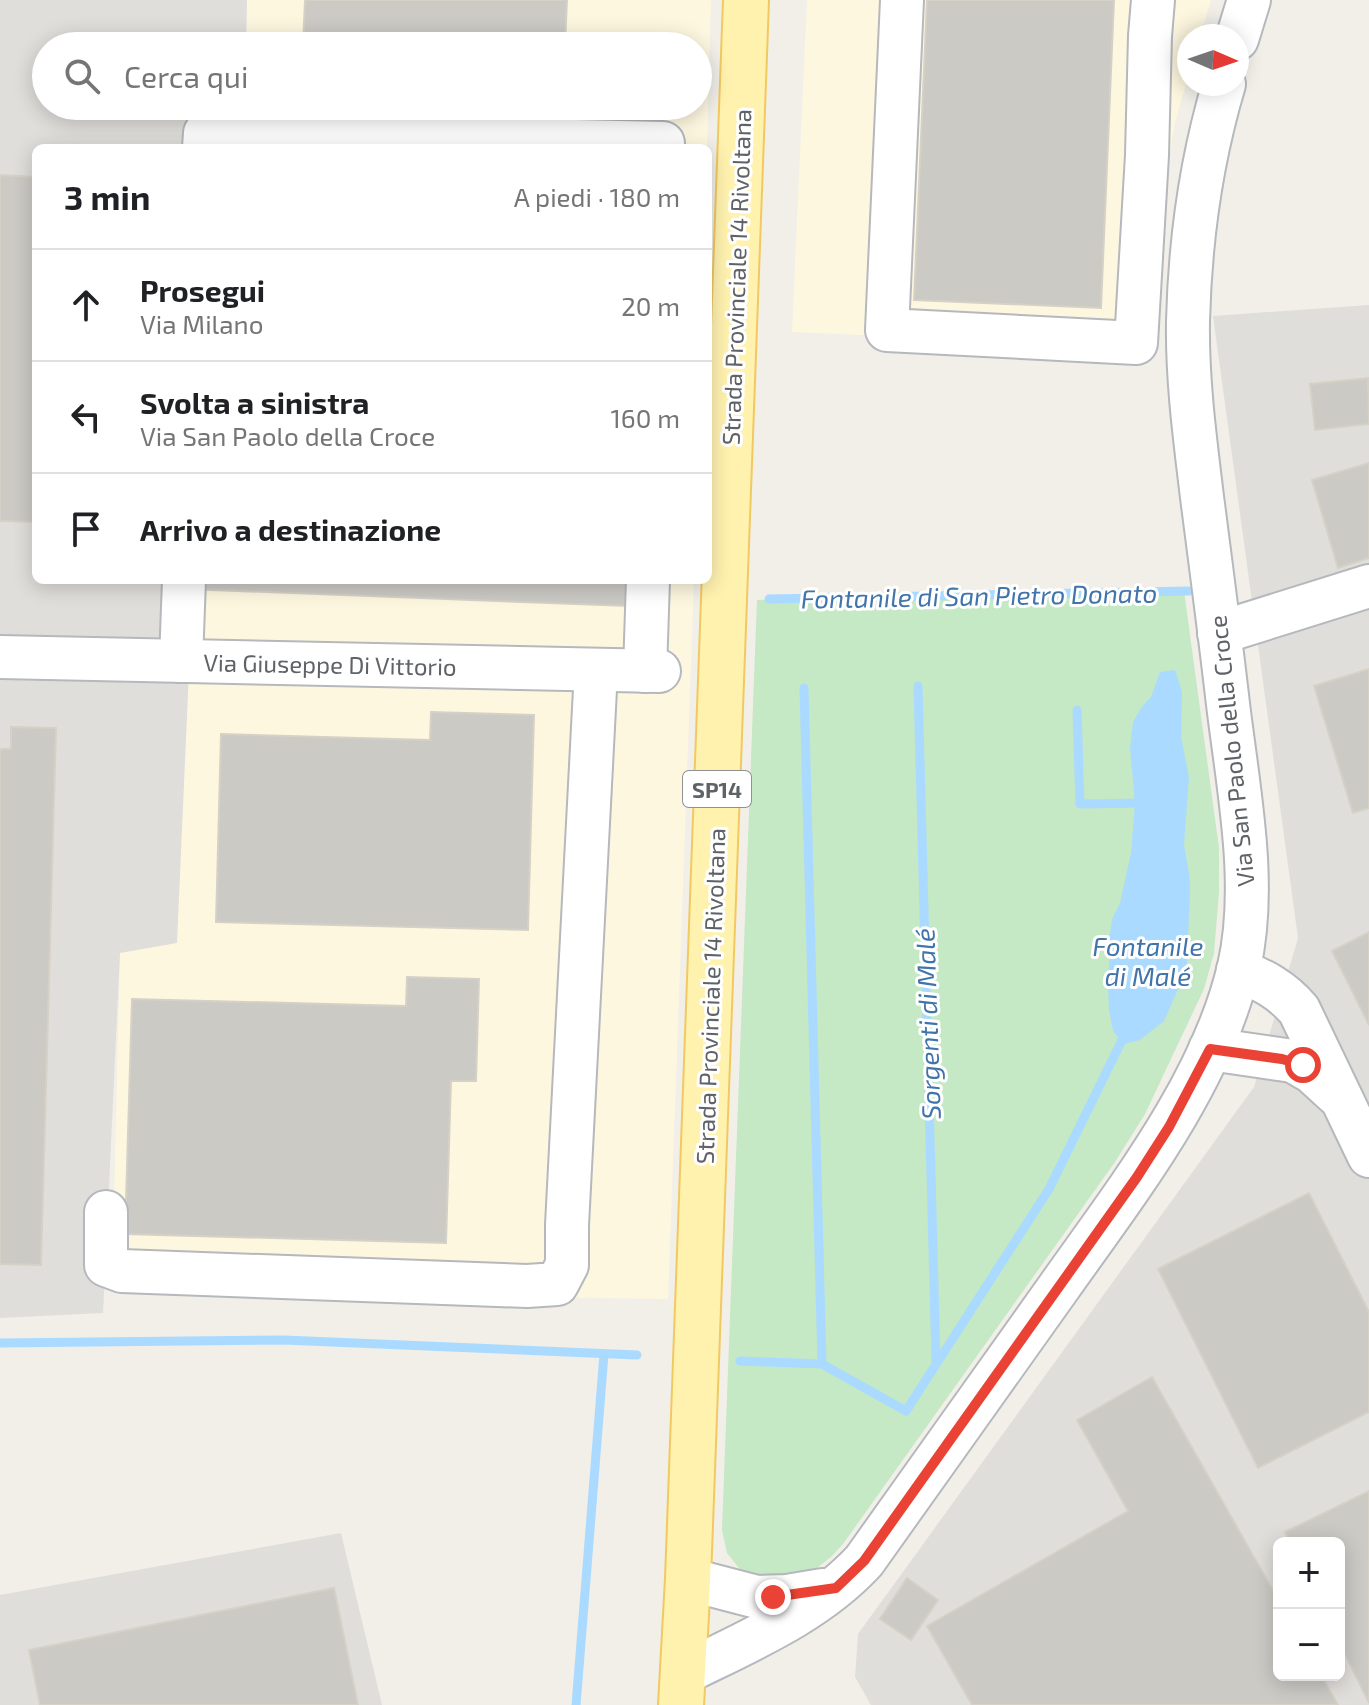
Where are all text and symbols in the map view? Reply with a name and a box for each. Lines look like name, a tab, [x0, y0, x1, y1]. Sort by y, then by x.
north arrow	[1177, 24, 1249, 96]
search box	[32, 32, 712, 120]
icon: search	[60, 54, 104, 98]
text: Cerca qui	[124, 58, 248, 94]
street label: Strada Provinciale 14 Rivoltana	[716, 108, 756, 446]
text: 3 min	[64, 176, 150, 217]
text: A piedi · 180 m	[514, 181, 680, 212]
text: Prosegui	[140, 272, 265, 308]
icon: ahead	[64, 283, 108, 327]
text: 20 m	[621, 290, 680, 321]
text: Via Milano	[140, 308, 263, 339]
text: Svolta a sinistra	[140, 384, 369, 420]
icon: left	[64, 395, 108, 439]
text: 160 m	[611, 402, 680, 433]
text: Via San Paolo della Croce	[140, 420, 435, 451]
icon: arrive	[64, 507, 108, 551]
text: Arrivo a destinazione	[140, 511, 441, 547]
water label: Fontanile di San Pietro Donato	[801, 576, 1157, 614]
street label: Via San Paolo della Croce	[1202, 614, 1260, 888]
street label: Via Giuseppe Di Vittorio	[203, 647, 457, 681]
road number: SP14	[683, 771, 751, 807]
street label: Strada Provinciale 14 Rivoltana	[690, 827, 730, 1165]
water label: Sorgenti di Malé	[908, 928, 946, 1120]
water label: Fontanile di Malé	[1093, 930, 1204, 991]
route start	[1285, 1047, 1321, 1083]
map controls	[1273, 1537, 1345, 1681]
button: +	[1273, 1537, 1345, 1609]
route end	[755, 1579, 791, 1615]
button: −	[1273, 1609, 1345, 1681]

